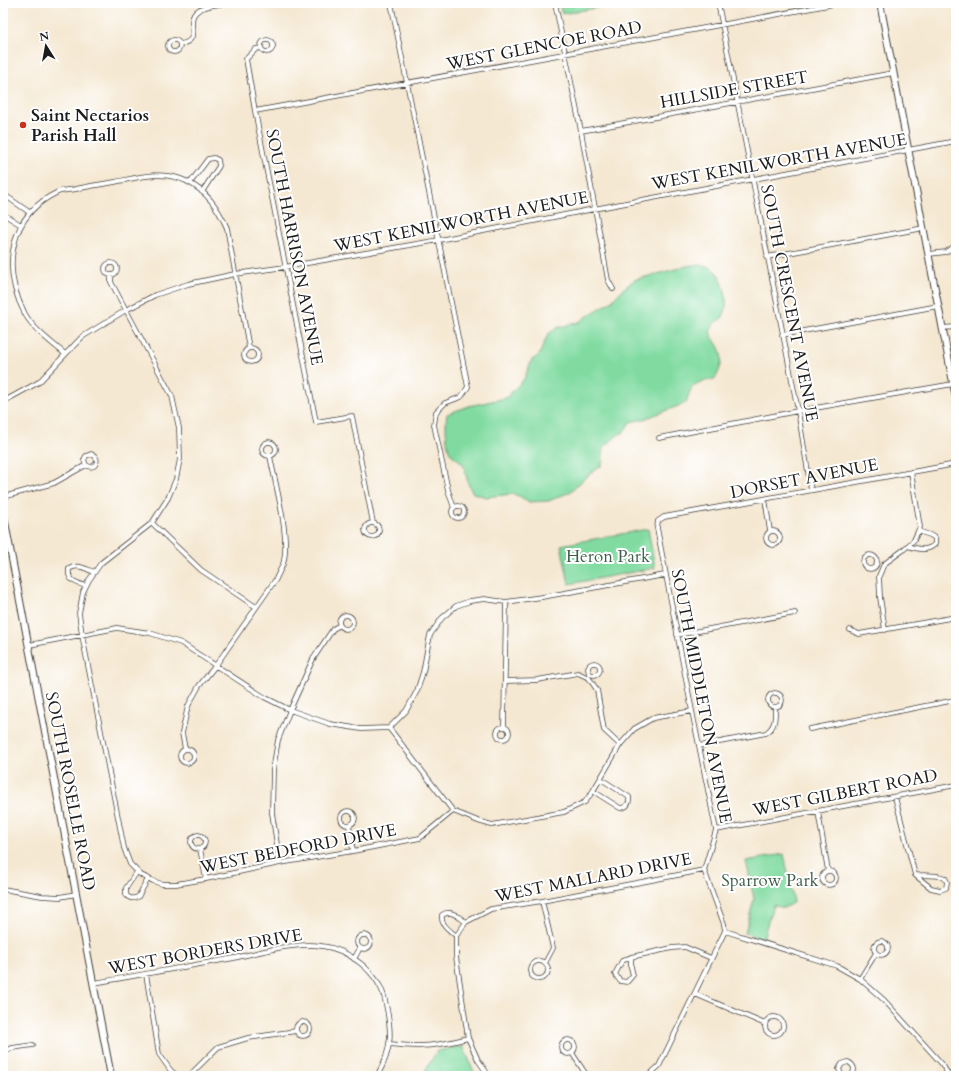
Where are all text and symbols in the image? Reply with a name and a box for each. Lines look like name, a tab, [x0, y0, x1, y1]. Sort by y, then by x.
street label: WEST GLENCOE ROAD	[443, 15, 644, 76]
north arrow	[26, 26, 66, 66]
text: N	[38, 28, 51, 45]
street label: HILLSIDE STREET	[658, 65, 810, 114]
place label: Saint Nectarios Parish Hall	[31, 104, 149, 147]
marker: Saint Nectarios Parish Hall	[18, 120, 28, 130]
street label: SOUTH HARRISON AVENUE	[260, 127, 329, 367]
street label: WEST KENILWORTH AVENUE	[649, 128, 909, 195]
street label: SOUTH CRESCENT AVENUE	[755, 183, 824, 424]
street label: WEST KENILWORTH AVENUE	[331, 185, 590, 258]
street label: DORSET AVENUE	[728, 453, 880, 504]
park label: Heron Park	[566, 545, 651, 568]
street label: SOUTH MIDDLETON AVENUE	[666, 567, 737, 825]
street label: SOUTH ROSELLE ROAD	[40, 690, 101, 893]
street label: WEST GILBERT ROAD	[750, 763, 940, 822]
street label: WEST BEDFORD DRIVE	[197, 818, 398, 879]
street label: WEST MALLARD DRIVE	[492, 847, 694, 908]
park label: Sparrow Park	[721, 869, 820, 892]
street label: WEST BORDERS DRIVE	[105, 923, 304, 980]

